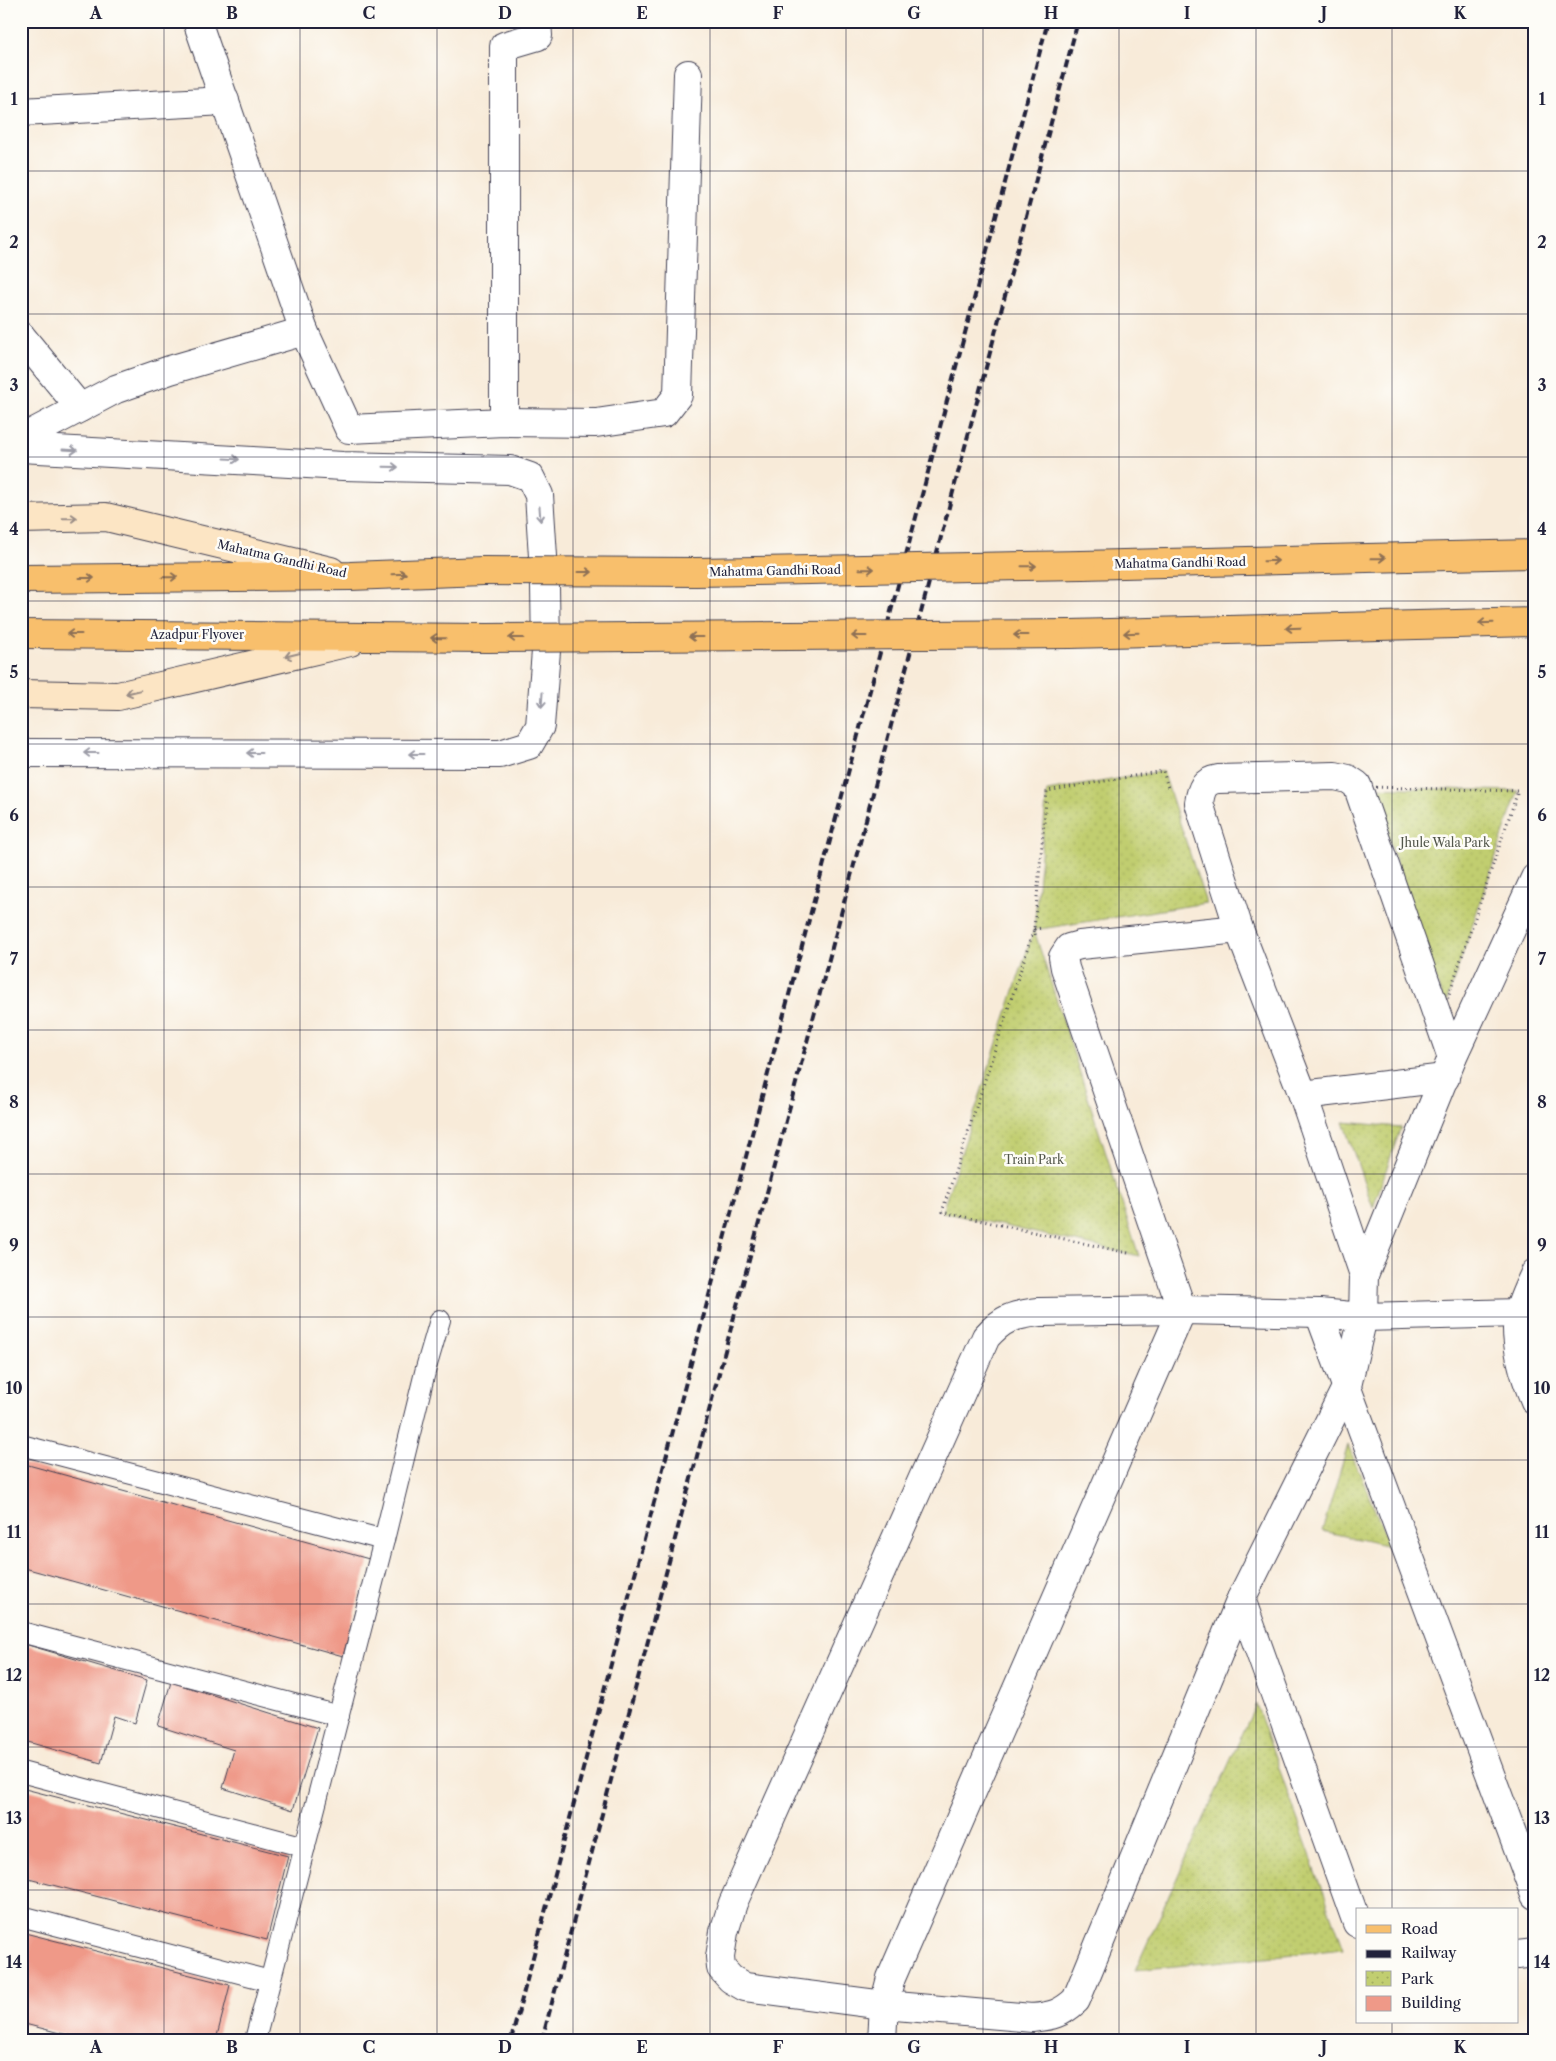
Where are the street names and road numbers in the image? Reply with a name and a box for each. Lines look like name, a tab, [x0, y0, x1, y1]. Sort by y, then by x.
street label: Mahatma Gandhi Road	[216, 536, 349, 581]
street label: Mahatma Gandhi Road	[1114, 554, 1247, 571]
street label: Mahatma Gandhi Road	[709, 562, 842, 579]
street label: Azadpur Flyover	[149, 627, 244, 642]

